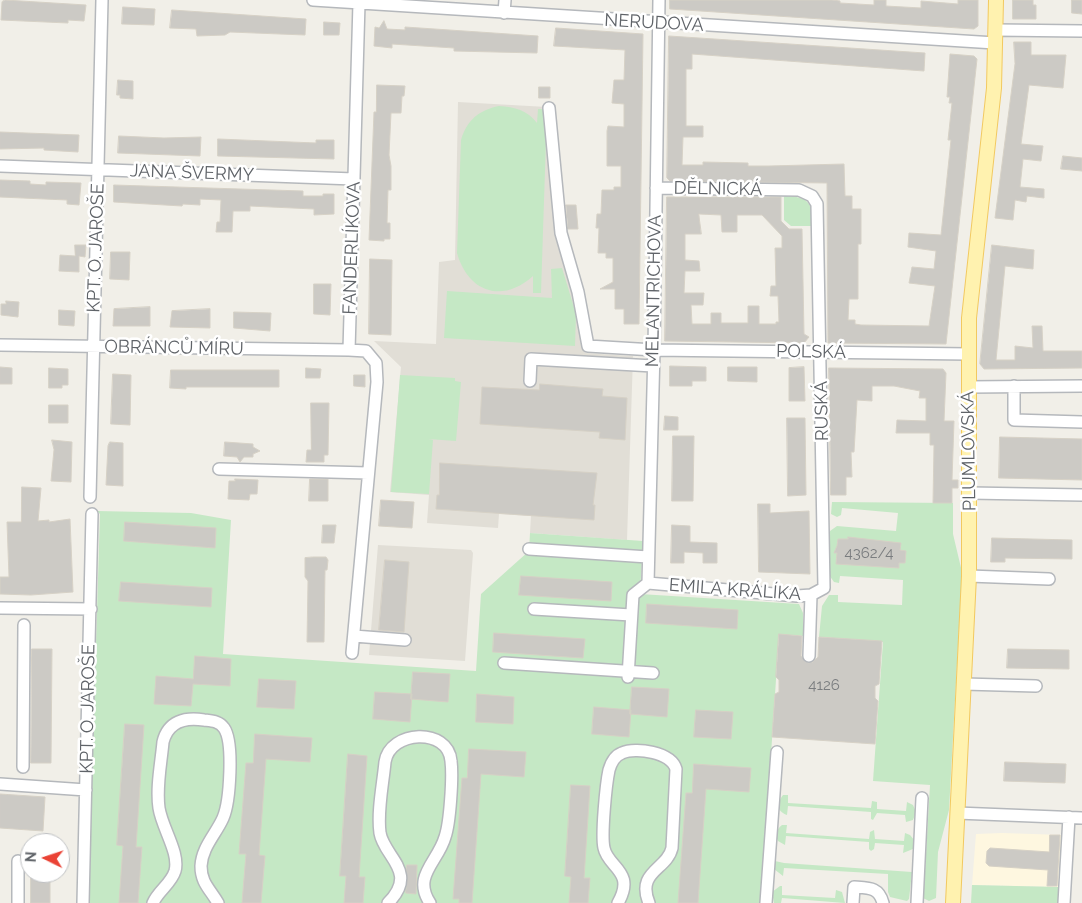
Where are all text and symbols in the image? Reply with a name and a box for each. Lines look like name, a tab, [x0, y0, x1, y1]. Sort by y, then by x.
street label: NERUDOVA	[604, 10, 704, 36]
street label: JANA ŠVERMY	[130, 160, 254, 186]
street label: DĚLNICKÁ	[673, 177, 763, 201]
street label: FANDERLÍKOVA	[339, 181, 365, 315]
street label: KPT. O. JAROŠE	[83, 183, 109, 313]
street label: MELANTRICHOVA	[642, 215, 666, 367]
street label: OBRÁNCŮ MÍRU	[104, 336, 244, 360]
street label: POLSKÁ	[776, 341, 846, 363]
street label: RUSKÁ	[811, 381, 833, 441]
street label: PLUMLOVSKÁ	[957, 391, 981, 511]
house number: 4362/4	[845, 544, 893, 562]
street label: EMILA KRÁLÍKA	[668, 575, 802, 605]
street label: KPT. O. JAROŠE	[76, 644, 100, 774]
house number: 4126	[808, 676, 840, 694]
north arrow	[20, 833, 70, 883]
text: N	[23, 851, 39, 863]

